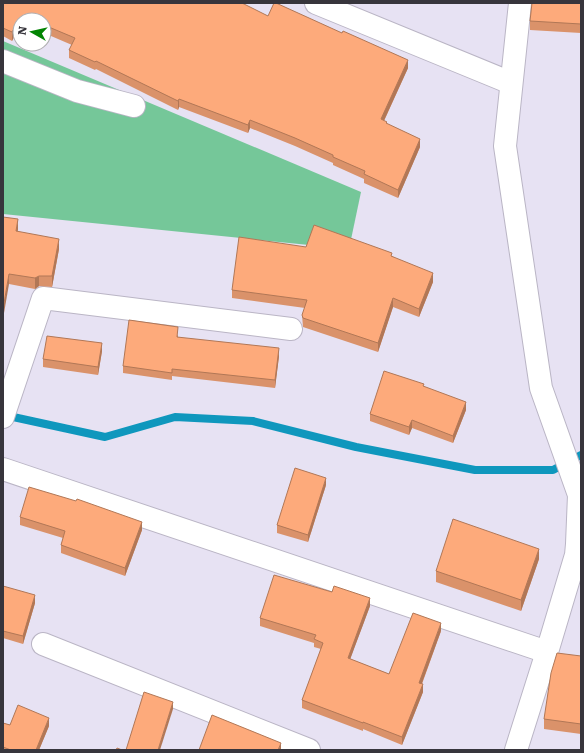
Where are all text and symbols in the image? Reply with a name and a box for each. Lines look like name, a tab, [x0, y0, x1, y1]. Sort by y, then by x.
north arrow	[12, 12, 52, 52]
text: N	[13, 25, 30, 36]

